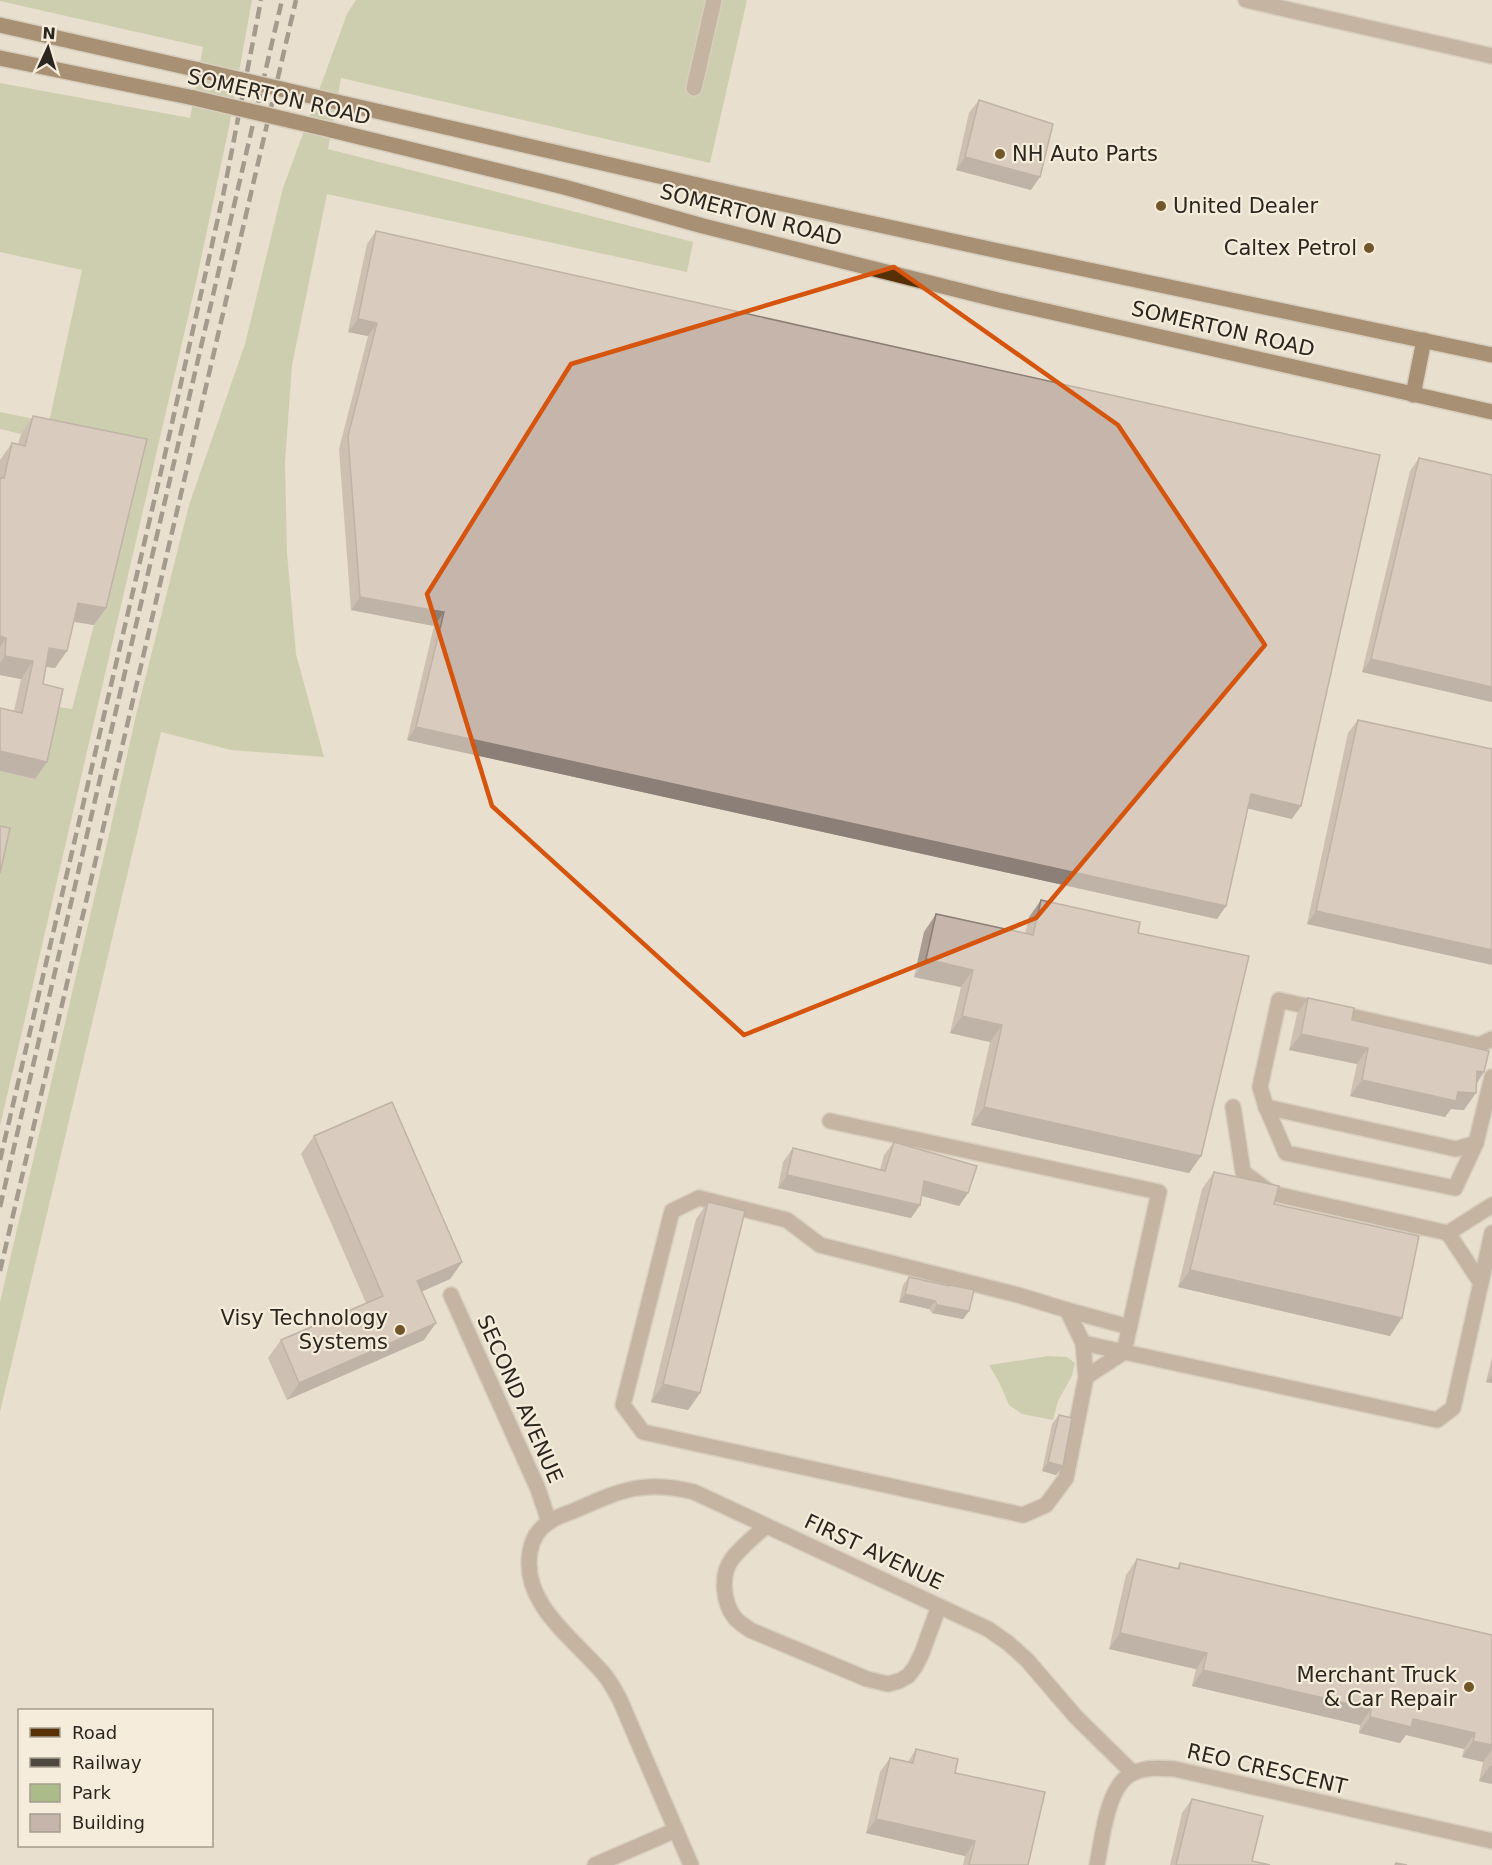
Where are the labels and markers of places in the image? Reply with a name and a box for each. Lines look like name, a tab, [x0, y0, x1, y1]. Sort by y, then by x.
place label: NH Auto Parts	[1012, 142, 1158, 166]
marker: NH Auto Parts	[993, 147, 1007, 161]
place label: United Dealer	[1173, 194, 1318, 218]
marker: United Dealer	[1154, 199, 1168, 213]
place label: Caltex Petrol	[1224, 236, 1357, 260]
marker: Caltex Petrol	[1362, 241, 1376, 255]
place label: Visy Technology Systems	[221, 1306, 388, 1354]
marker: Visy Technology Systems	[393, 1323, 407, 1337]
place label: Merchant Truck & Car Repair	[1296, 1663, 1458, 1711]
marker: Merchant Truck & Car Repair	[1462, 1680, 1476, 1694]

